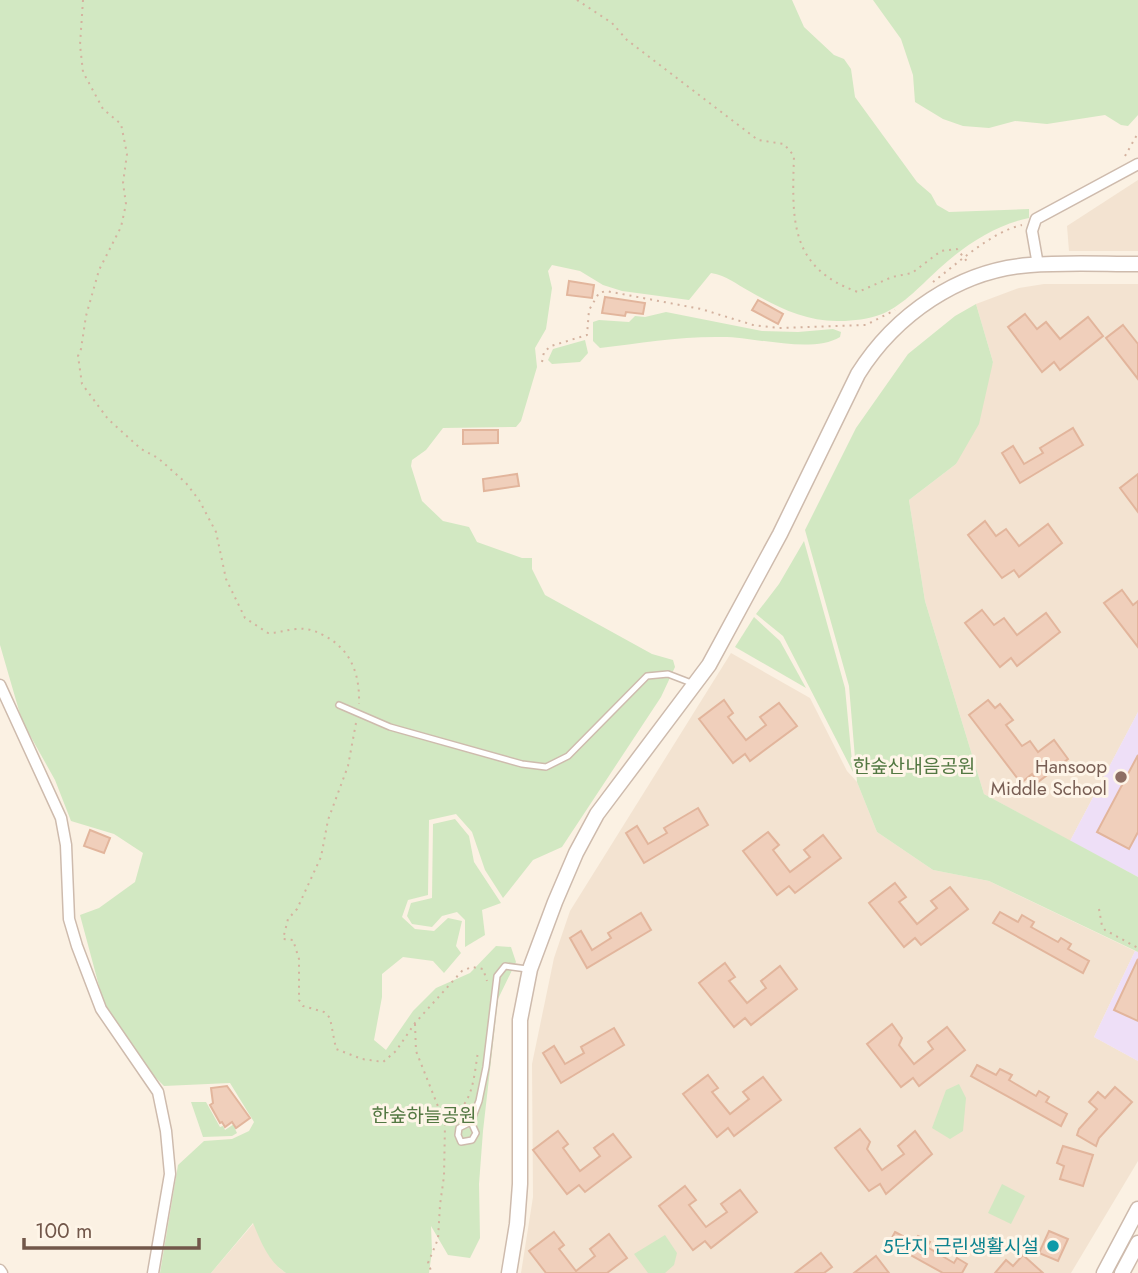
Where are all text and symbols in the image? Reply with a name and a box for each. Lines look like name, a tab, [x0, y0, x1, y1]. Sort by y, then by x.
park label: 한숲산내음공원	[853, 753, 975, 780]
place label: Hansoop Middle School	[991, 753, 1107, 802]
marker: Hansoop Middle School	[1113, 769, 1129, 785]
park label: 한숲하늘공원	[372, 1102, 476, 1129]
scale bar	[24, 1206, 200, 1250]
text: 100 m	[35, 1216, 92, 1246]
place label: 5단지 근린생활시설	[883, 1233, 1039, 1260]
marker: 5단지 근린생활시설	[1045, 1238, 1061, 1254]

